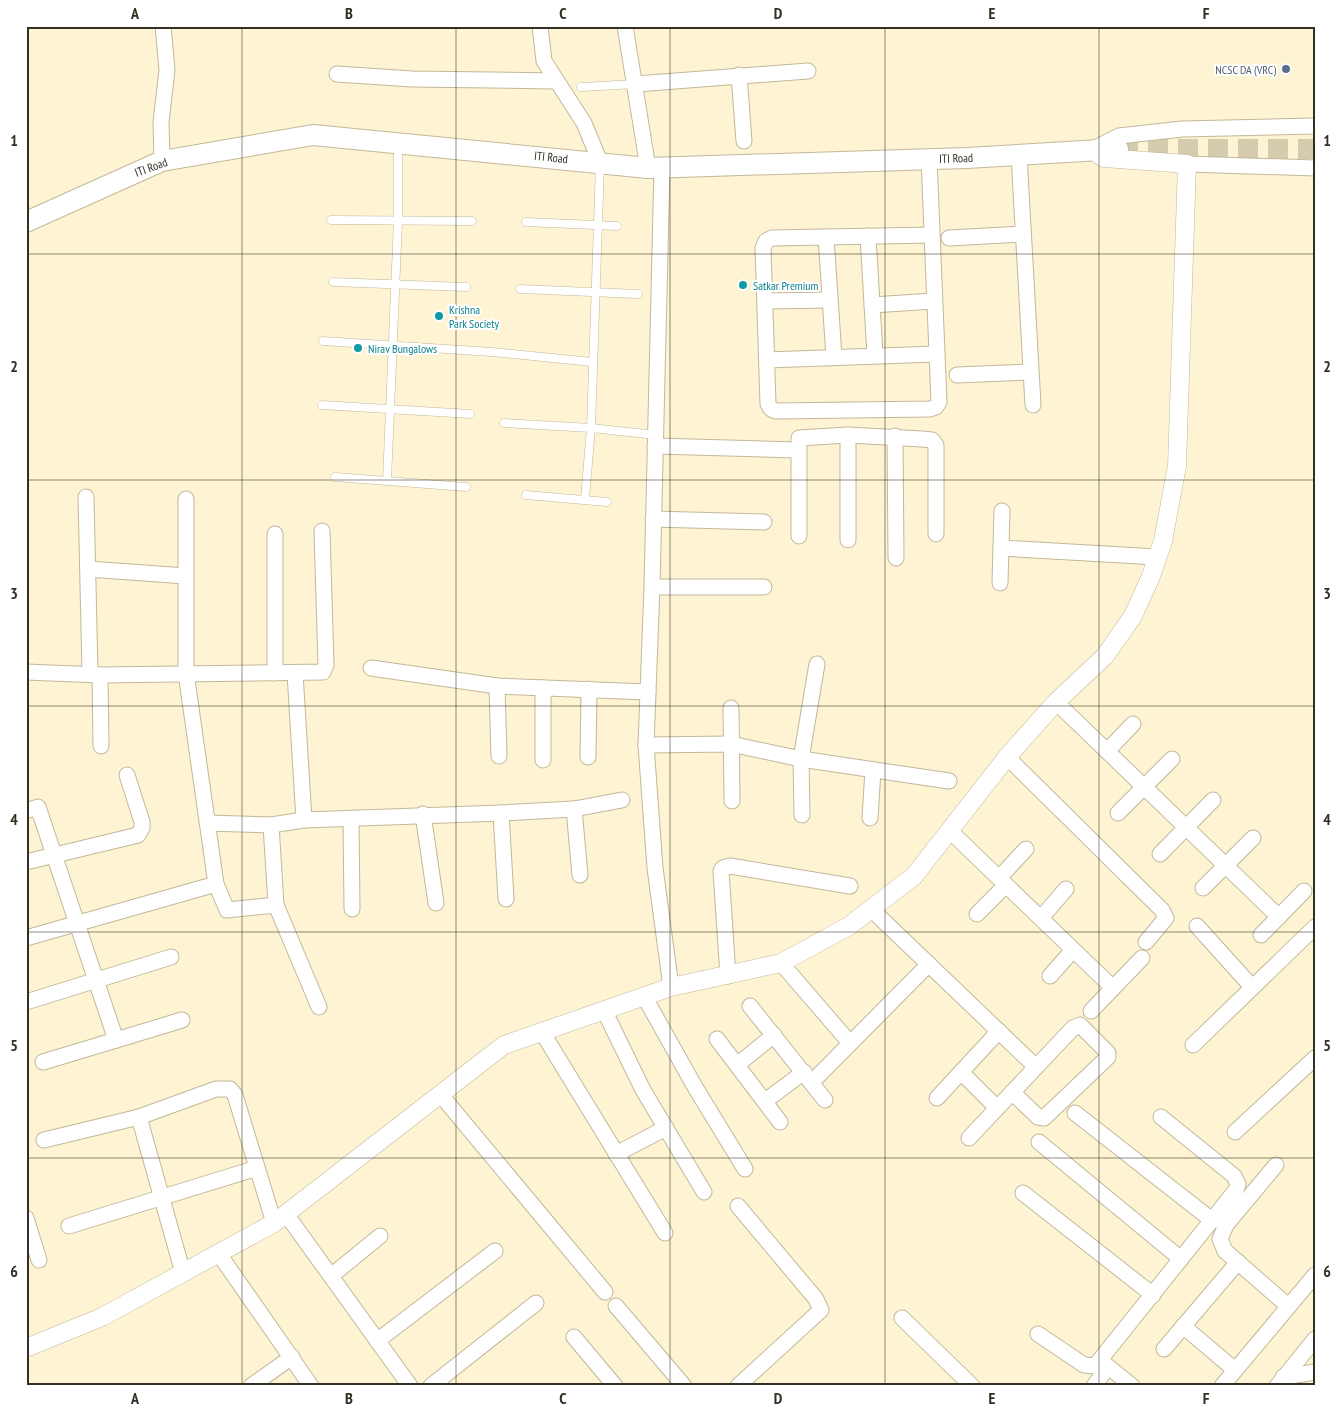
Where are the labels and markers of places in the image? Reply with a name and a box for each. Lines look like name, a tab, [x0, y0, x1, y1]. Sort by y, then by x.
place label: NCSC DA (VRC)	[1215, 62, 1276, 77]
marker: NCSC DA (VRC)	[1280, 63, 1292, 75]
place label: Satkar Premium	[753, 278, 818, 293]
marker: Satkar Premium	[737, 279, 749, 291]
place label: Krishna Park Society	[449, 302, 499, 331]
marker: Krishna Park Society	[433, 310, 445, 322]
place label: Nirav Bungalows	[368, 341, 437, 356]
marker: Nirav Bungalows	[352, 342, 364, 354]

